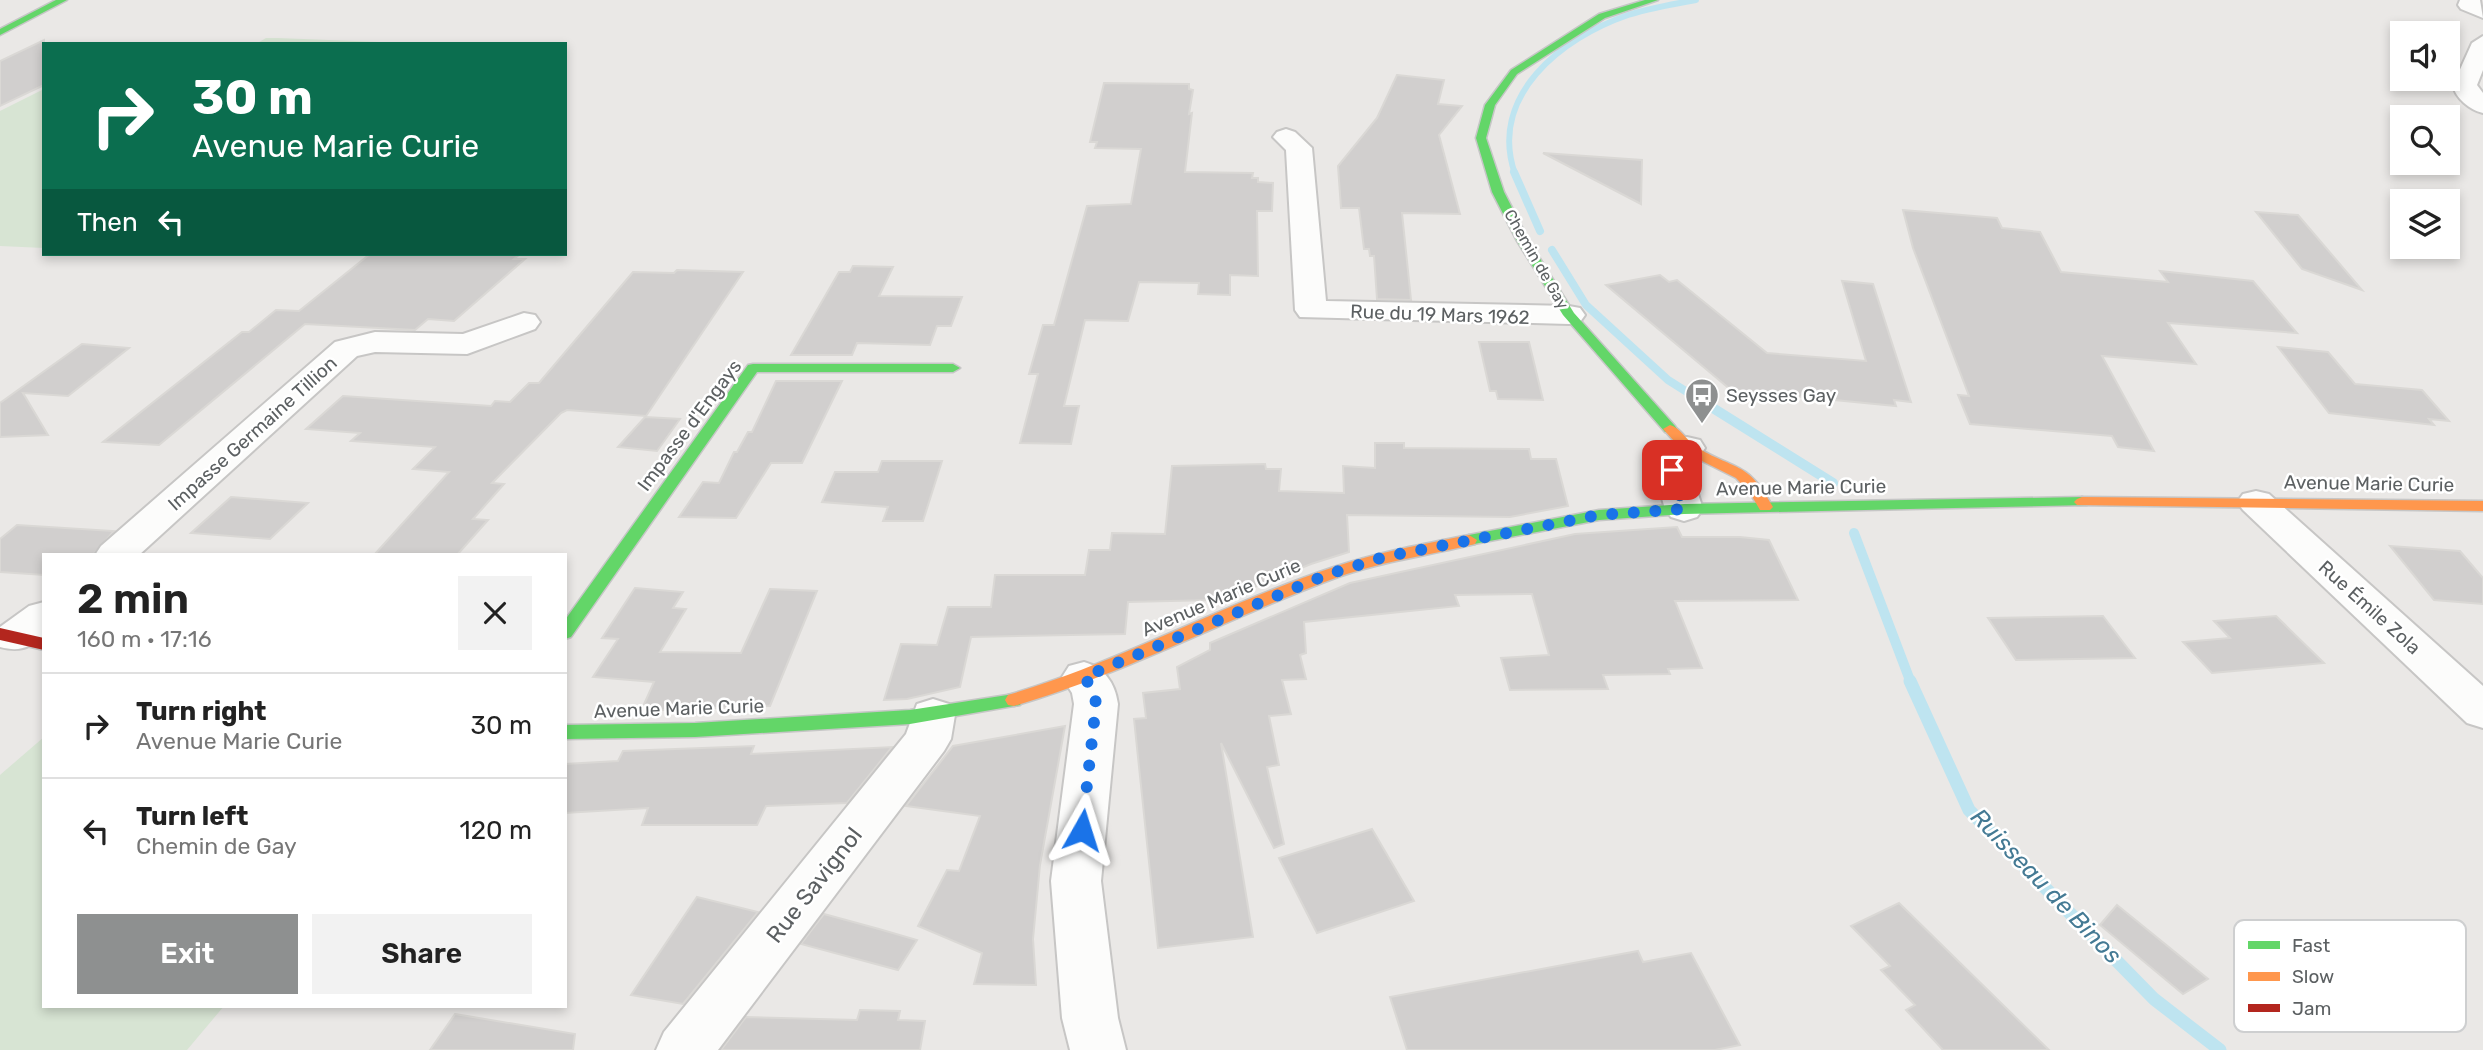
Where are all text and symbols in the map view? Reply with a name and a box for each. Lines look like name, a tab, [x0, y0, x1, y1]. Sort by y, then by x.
map controls	[2390, 21, 2460, 259]
button: sound	[2390, 21, 2460, 91]
text: 30 m	[192, 68, 313, 126]
icon: right	[77, 70, 168, 161]
button: search	[2390, 105, 2460, 175]
text: Avenue Marie Curie	[192, 127, 479, 165]
button: layers	[2390, 189, 2460, 259]
icon: left	[152, 203, 190, 241]
street label: Chemin de Gay	[1500, 206, 1573, 313]
text: Then	[77, 207, 138, 238]
street label: Rue du 19 Mars 1962	[1350, 300, 1530, 329]
street label: Impasse Germaine Tillion	[163, 351, 342, 515]
street label: Impasse d'Engays	[633, 355, 746, 496]
bus stop icon: Seysses Gay	[1683, 376, 1721, 425]
place label: Seysses Gay	[1726, 384, 1836, 407]
pin	[1642, 440, 1702, 500]
icon: arrive	[1653, 451, 1691, 489]
street label: Avenue Marie Curie	[2284, 471, 2454, 496]
street label: Avenue Marie Curie	[1716, 475, 1886, 500]
street label: Avenue Marie Curie	[1138, 554, 1304, 641]
street label: Rue Émile Zola	[2314, 556, 2425, 659]
text: 2 min	[77, 574, 189, 624]
button: close	[458, 576, 532, 650]
text: 160 m · 17:16	[77, 625, 212, 653]
street label: Avenue Marie Curie	[593, 694, 765, 723]
text: Turn right	[136, 696, 266, 727]
icon: right	[77, 707, 115, 745]
text: 30 m	[470, 710, 532, 741]
text: Avenue Marie Curie	[136, 727, 342, 755]
position arrow	[1045, 793, 1119, 867]
text: Turn left	[136, 801, 248, 832]
water label: Ruisseau de Binos	[1965, 803, 2127, 969]
icon: left	[77, 812, 115, 850]
text: 120 m	[460, 815, 532, 846]
street label: Rue Savignol	[760, 822, 868, 948]
text: Chemin de Gay	[136, 832, 297, 860]
button: Exit	[77, 914, 298, 994]
button: Share	[312, 914, 532, 994]
legend	[2234, 920, 2466, 1032]
text: Fast	[2292, 934, 2331, 957]
text: Slow	[2292, 965, 2334, 988]
text: Jam	[2292, 997, 2331, 1020]

